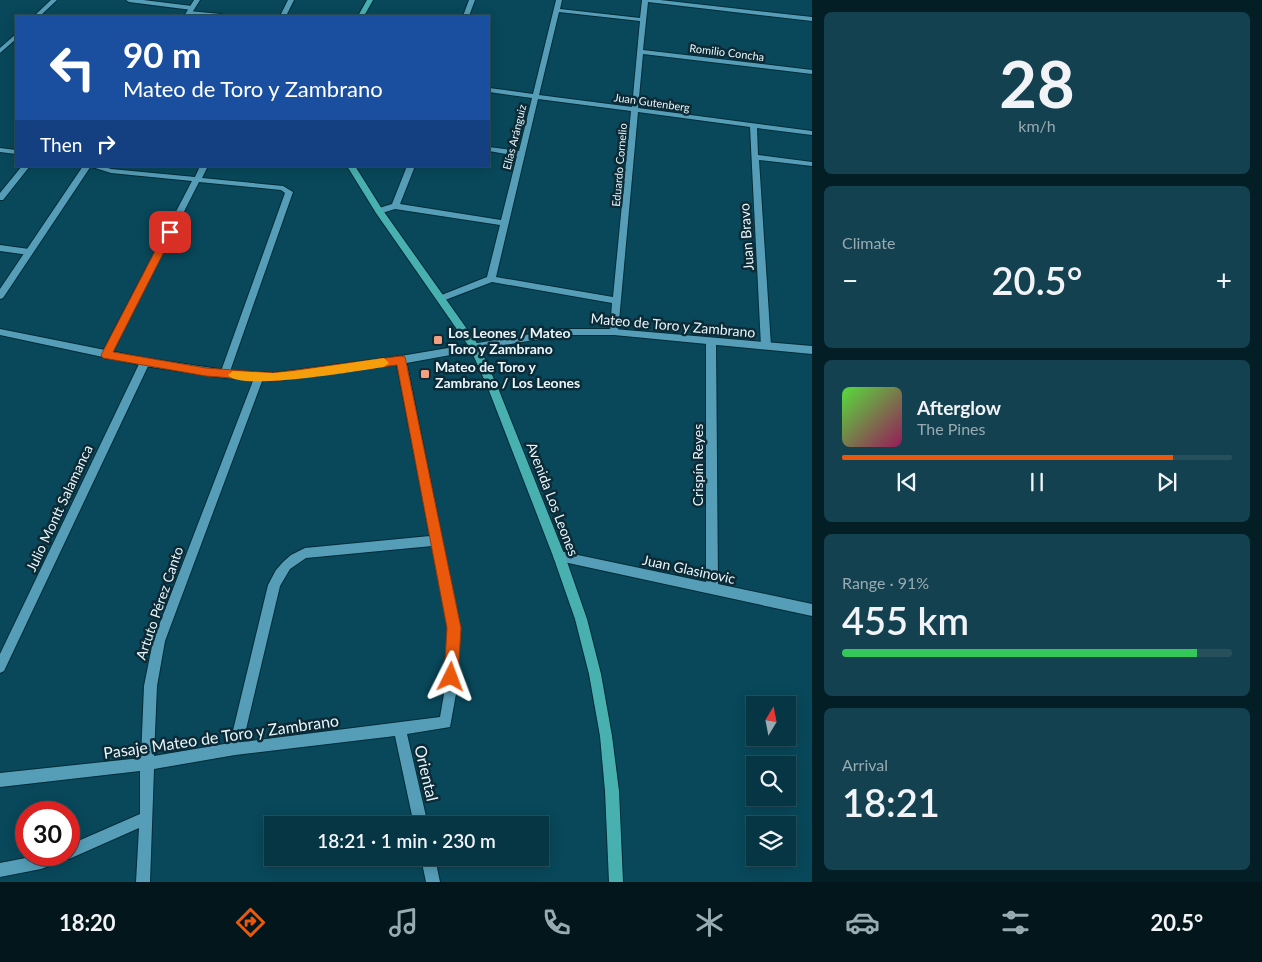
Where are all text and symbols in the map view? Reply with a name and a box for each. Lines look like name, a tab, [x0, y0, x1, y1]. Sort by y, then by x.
text: 90 m	[123, 33, 201, 75]
icon: left	[40, 35, 105, 100]
street label: Romilio Concha	[689, 41, 765, 63]
text: 28	[999, 44, 1075, 122]
text: Mateo de Toro y Zambrano	[123, 75, 383, 102]
street label: Juan Gutenberg	[613, 90, 691, 114]
street label: Elías Aránguiz	[500, 103, 528, 171]
text: km/h	[1018, 116, 1056, 135]
street label: Eduardo Cornelio	[609, 123, 629, 207]
icon: right	[92, 130, 120, 158]
text: Then	[40, 133, 82, 156]
street label: Juan Bravo	[735, 203, 757, 271]
pin	[149, 211, 191, 253]
icon: arrive	[156, 218, 184, 246]
text: Climate	[842, 233, 895, 252]
text: 20.5°	[992, 257, 1082, 303]
text: −	[842, 263, 858, 297]
text: +	[1216, 263, 1232, 297]
street label: Mateo de Toro y Zambrano	[590, 309, 756, 341]
place label: Los Leones / Mateo Toro y Zambrano	[448, 324, 571, 357]
marker: Los Leones / Mateo Toro y Zambrano	[432, 334, 444, 346]
place label: Mateo de Toro y Zambrano / Los Leones	[435, 358, 580, 391]
marker: Mateo de Toro y Zambrano / Los Leones	[419, 368, 431, 380]
text: Afterglow	[917, 396, 1001, 419]
text: The Pines	[917, 419, 986, 438]
street label: Crispín Reyes	[689, 424, 706, 506]
street label: Avenida Los Leones	[523, 440, 583, 558]
street label: Julio Montt Salamanca	[22, 442, 96, 574]
icon: previous	[893, 468, 921, 496]
icon: pause	[1023, 468, 1051, 496]
icon: next	[1153, 468, 1181, 496]
street label: Artuto Pérez Canto	[132, 544, 186, 662]
street label: Juan Glasinovic	[641, 551, 737, 587]
text: Range · 91%	[842, 573, 929, 592]
text: 455 km	[842, 597, 969, 643]
position arrow	[424, 650, 476, 702]
north arrow	[746, 696, 796, 746]
map controls	[746, 696, 796, 866]
street label: Pasaje Mateo de Toro y Zambrano	[102, 710, 340, 762]
street label: Oriental	[411, 743, 443, 803]
text: Arrival	[842, 755, 888, 774]
button: search	[746, 756, 796, 806]
text: 18:21	[842, 779, 940, 825]
speed limit sign: 30	[15, 801, 80, 866]
button: layers	[746, 816, 796, 866]
text: 18:21 · 1 min · 230 m	[317, 829, 496, 852]
icon: directions	[233, 905, 268, 940]
icon: music	[386, 905, 421, 940]
icon: phone	[539, 905, 574, 940]
icon: climate	[692, 905, 727, 940]
icon: car	[845, 905, 880, 940]
icon: filters	[998, 905, 1033, 940]
text: 18:20	[59, 909, 116, 936]
text: 20.5°	[1150, 909, 1203, 936]

